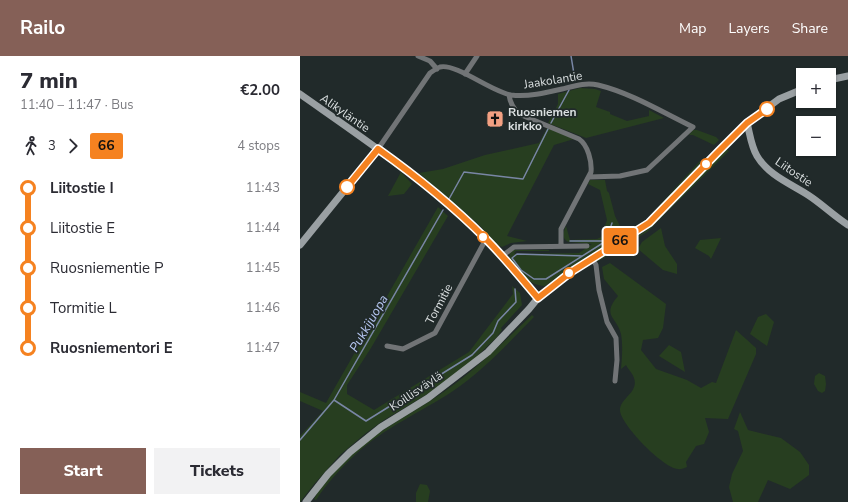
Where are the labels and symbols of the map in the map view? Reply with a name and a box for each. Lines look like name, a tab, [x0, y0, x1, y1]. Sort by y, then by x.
street label: Jaakolantie	[522, 67, 584, 93]
street label: Alikyläntie	[317, 90, 373, 136]
unlabelled marker	[759, 101, 775, 117]
place label: Ruosniemen kirkko	[508, 104, 577, 134]
church icon: Ruosniemen kirkko	[485, 109, 505, 129]
street label: Liitostie	[772, 154, 816, 190]
unlabelled marker	[700, 158, 712, 170]
unlabelled marker	[339, 179, 355, 195]
line badge: 66	[602, 228, 638, 254]
unlabelled marker	[477, 231, 489, 243]
unlabelled marker	[563, 267, 575, 279]
street label: Tormitie	[422, 281, 456, 327]
water label: Pukkijuopa	[345, 291, 393, 356]
street label: Koillisväylä	[386, 367, 446, 415]

